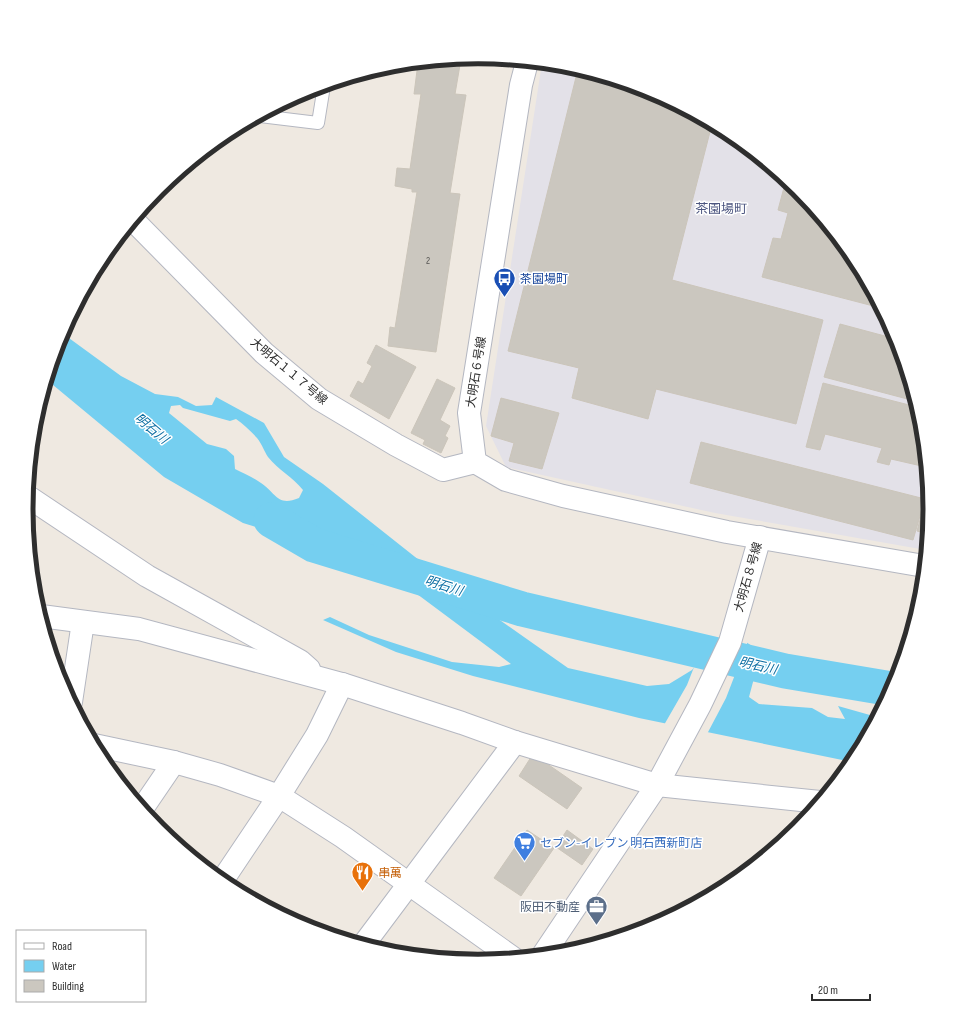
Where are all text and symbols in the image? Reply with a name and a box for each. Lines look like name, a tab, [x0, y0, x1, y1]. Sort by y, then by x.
district label: 茶園場町	[695, 201, 747, 217]
house number: 2	[426, 255, 430, 267]
bus stop icon: 茶園場町	[491, 266, 517, 299]
place label: 茶園場町	[520, 272, 568, 287]
street label: 大明石１１７号線	[247, 335, 330, 408]
street label: 大明石６号線	[463, 335, 490, 409]
water label: 明石川	[131, 410, 173, 449]
street label: 大明石８号線	[731, 540, 766, 614]
water label: 明石川	[423, 573, 467, 600]
water label: 明石川	[737, 654, 781, 679]
supermarket icon: セブン-イレブン 明石西新町店	[511, 830, 537, 863]
place label: セブン-イレブン 明石西新町店	[540, 836, 702, 851]
restaurant icon: 串萬	[350, 860, 376, 893]
place label: 串萬	[378, 866, 402, 881]
office icon: 阪田不動産	[583, 894, 609, 927]
place label: 阪田不動産	[520, 900, 580, 915]
legend	[16, 930, 146, 1002]
text: Road	[52, 939, 72, 954]
text: Water	[52, 959, 76, 974]
scale bar	[812, 976, 870, 1002]
text: Building	[52, 979, 84, 994]
text: 20 m	[818, 983, 838, 998]

